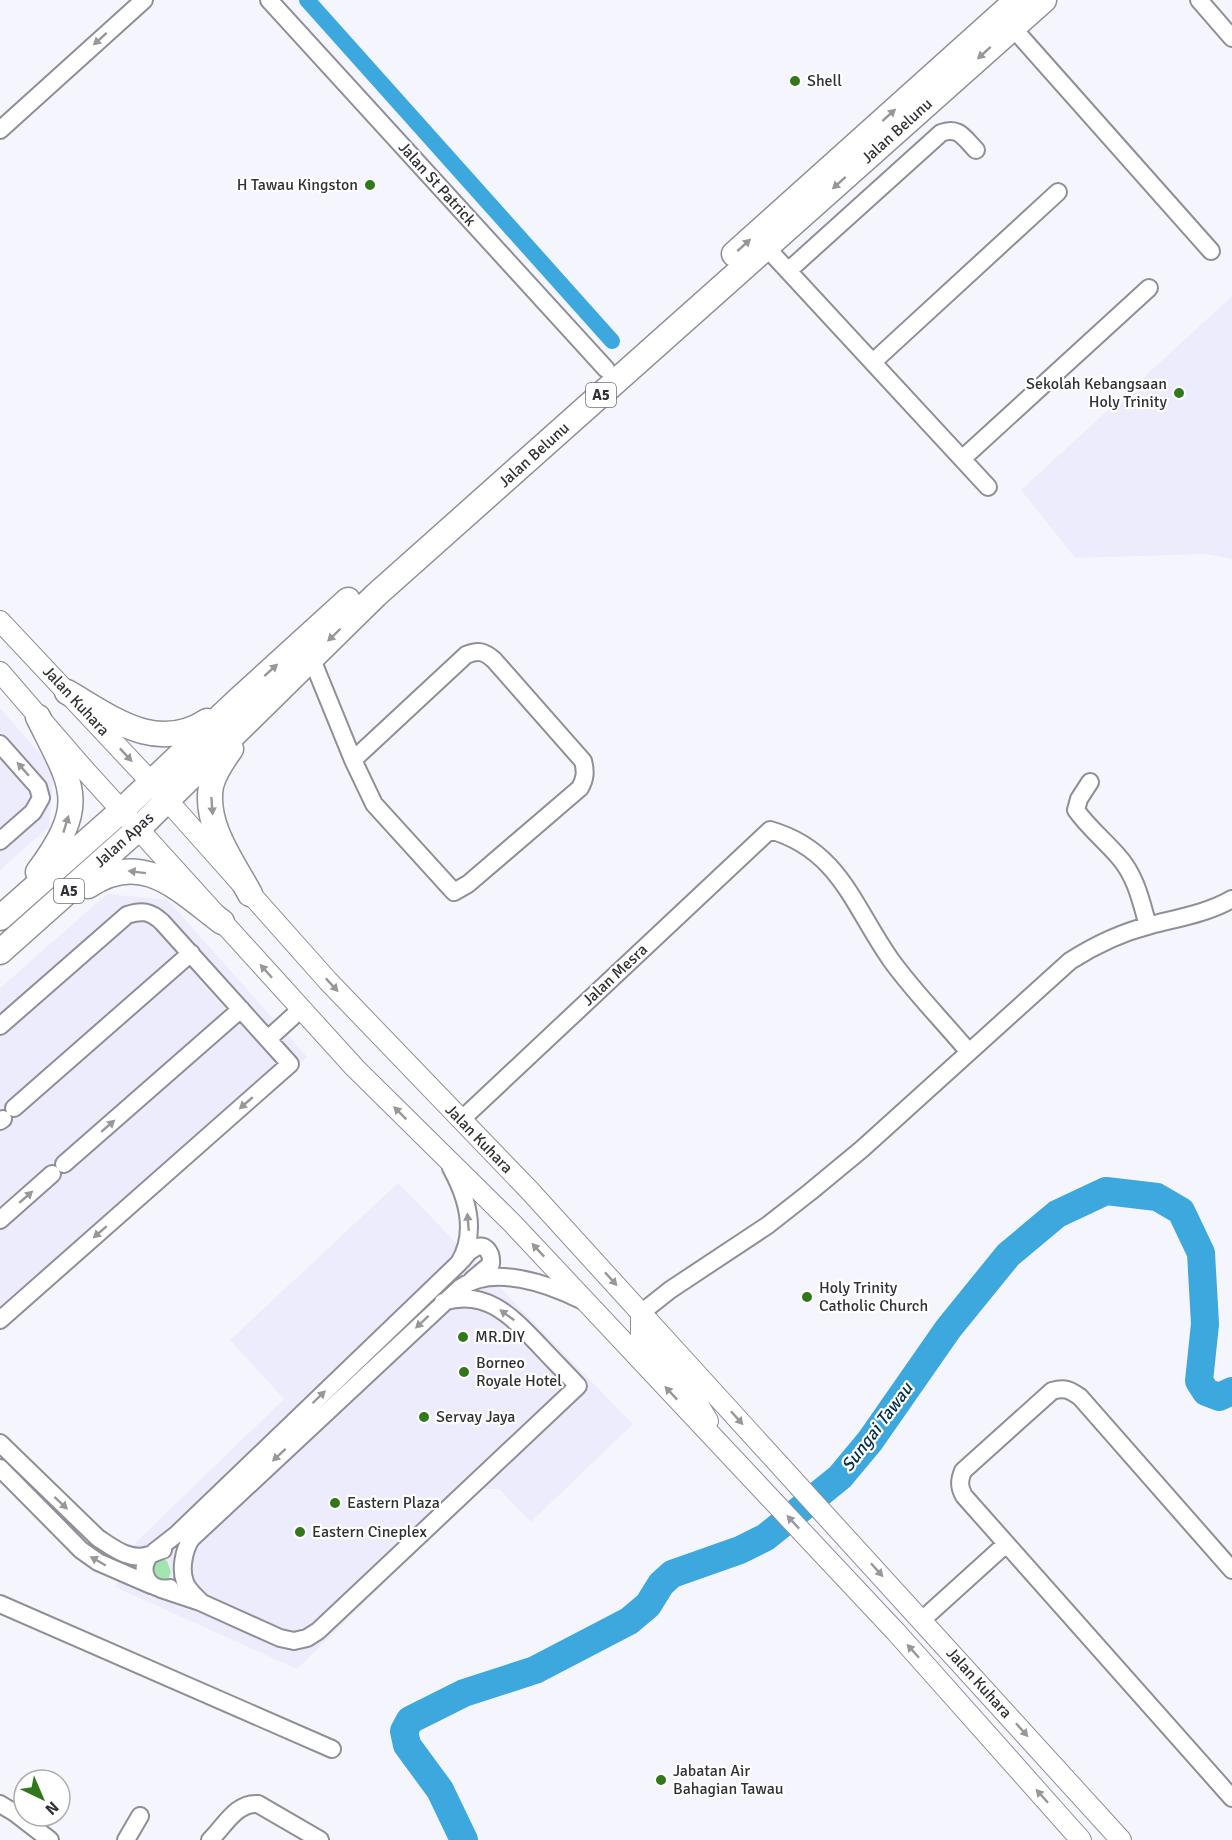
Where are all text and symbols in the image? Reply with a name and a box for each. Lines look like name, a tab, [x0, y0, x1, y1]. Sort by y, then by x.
one-way arrow	[93, 32, 108, 46]
one-way arrow	[977, 46, 992, 60]
place label: Shell	[807, 71, 842, 91]
marker: Shell	[788, 74, 802, 88]
street label: Jalan Belunu	[857, 94, 937, 168]
one-way arrow	[881, 109, 896, 122]
street label: Jalan St Patrick	[394, 138, 480, 230]
place label: H Tawau Kingston	[237, 175, 358, 195]
one-way arrow	[832, 176, 847, 189]
marker: H Tawau Kingston	[363, 178, 377, 192]
one-way arrow	[736, 239, 751, 252]
place label: Sekolah Kebangsaan Holy Trinity	[1026, 374, 1168, 412]
road number: A5	[586, 383, 616, 407]
marker: Sekolah Kebangsaan Holy Trinity	[1172, 386, 1186, 400]
street label: Jalan Belunu	[494, 418, 574, 492]
one-way arrow	[328, 628, 342, 642]
street label: Jalan Kuhara	[38, 662, 114, 740]
one-way arrow	[263, 664, 278, 677]
one-way arrow	[119, 748, 133, 762]
one-way arrow	[16, 762, 30, 777]
one-way arrow	[207, 797, 216, 816]
street label: Jalan Apas	[90, 808, 158, 872]
one-way arrow	[62, 815, 72, 833]
one-way arrow	[127, 868, 146, 877]
road number: A5	[54, 879, 84, 903]
street label: Jalan Mesra	[578, 940, 652, 1010]
one-way arrow	[259, 963, 273, 978]
one-way arrow	[325, 978, 339, 993]
one-way arrow	[239, 1096, 254, 1109]
street label: Jalan Kuhara	[441, 1100, 517, 1178]
one-way arrow	[393, 1106, 407, 1120]
one-way arrow	[100, 1119, 116, 1132]
one-way arrow	[18, 1191, 33, 1204]
one-way arrow	[463, 1212, 473, 1231]
one-way arrow	[93, 1225, 108, 1238]
one-way arrow	[531, 1243, 545, 1258]
one-way arrow	[603, 1272, 617, 1286]
place label: Holy Trinity Catholic Church	[819, 1278, 928, 1316]
marker: Holy Trinity Catholic Church	[800, 1290, 814, 1304]
one-way arrow	[499, 1309, 515, 1321]
one-way arrow	[415, 1315, 430, 1328]
place label: MR.DIY	[475, 1327, 525, 1347]
marker: MR.DIY	[456, 1330, 470, 1344]
place label: Borneo Royale Hotel	[476, 1353, 562, 1391]
marker: Borneo Royale Hotel	[457, 1365, 471, 1379]
water label: Sungai Tawau	[836, 1377, 918, 1476]
one-way arrow	[665, 1386, 678, 1401]
one-way arrow	[311, 1391, 326, 1404]
place label: Servay Jaya	[436, 1407, 515, 1427]
marker: Servay Jaya	[417, 1410, 431, 1424]
one-way arrow	[730, 1410, 744, 1425]
one-way arrow	[272, 1448, 287, 1462]
place label: Eastern Plaza	[347, 1493, 440, 1513]
one-way arrow	[54, 1495, 68, 1509]
marker: Eastern Plaza	[328, 1496, 342, 1510]
one-way arrow	[787, 1515, 800, 1530]
place label: Eastern Cineplex	[312, 1522, 427, 1542]
marker: Eastern Cineplex	[293, 1525, 307, 1539]
one-way arrow	[89, 1556, 106, 1566]
one-way arrow	[870, 1562, 883, 1577]
one-way arrow	[906, 1643, 920, 1658]
street label: Jalan Kuhara	[942, 1643, 1016, 1723]
one-way arrow	[1015, 1722, 1028, 1737]
place label: Jabatan Air Bahagian Tawau	[673, 1761, 784, 1799]
north arrow	[12, 1768, 72, 1828]
marker: Jabatan Air Bahagian Tawau	[654, 1773, 668, 1787]
one-way arrow	[1036, 1789, 1049, 1804]
text: N	[41, 1797, 63, 1819]

